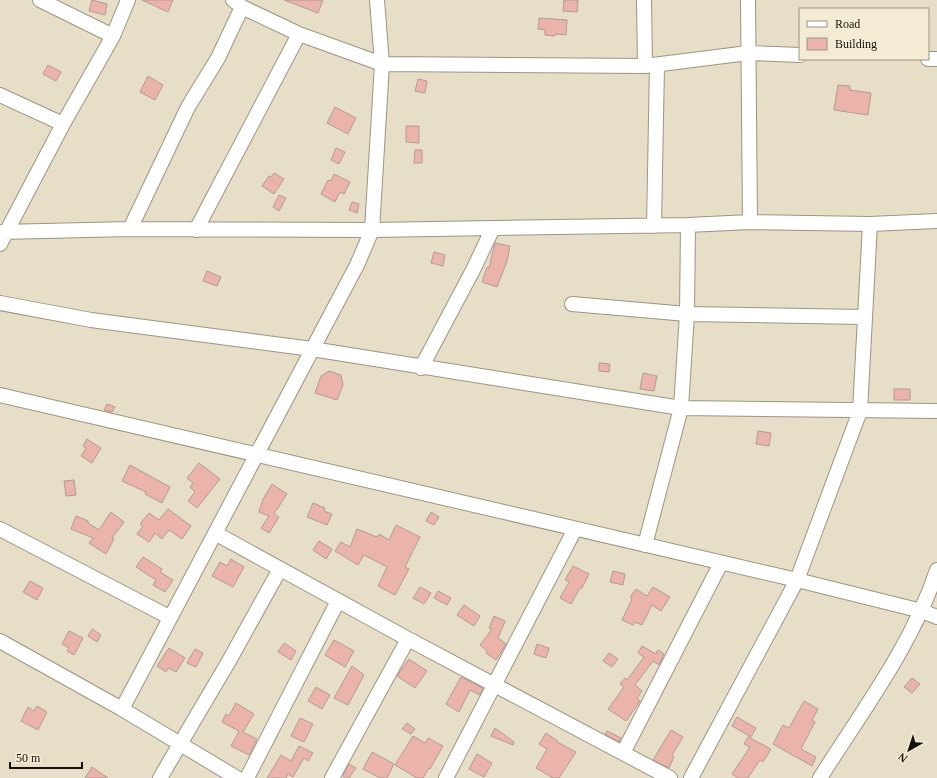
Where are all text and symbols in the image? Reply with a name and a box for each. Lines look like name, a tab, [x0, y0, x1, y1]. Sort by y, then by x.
legend	[799, 8, 929, 60]
text: Road	[835, 17, 860, 31]
text: Building	[835, 37, 877, 51]
north arrow	[889, 730, 929, 770]
scale bar	[10, 744, 82, 770]
text: 50 m	[16, 751, 41, 765]
text: N	[896, 751, 910, 765]

